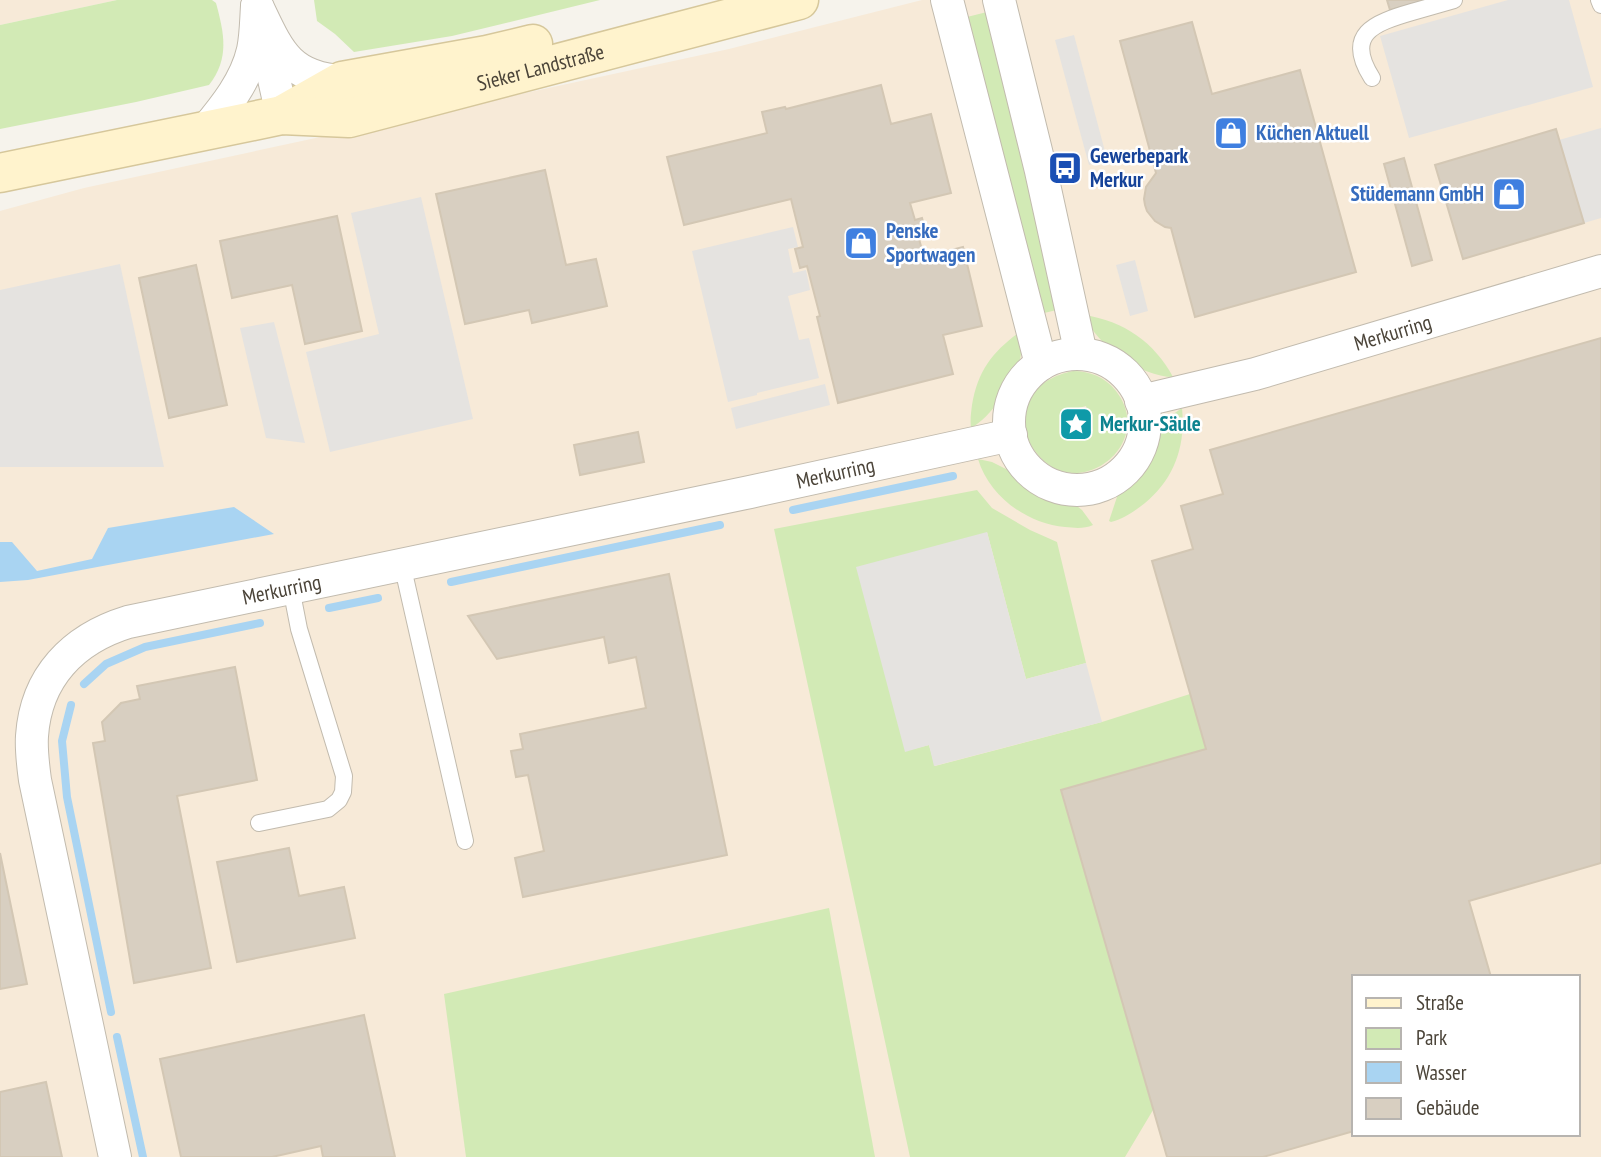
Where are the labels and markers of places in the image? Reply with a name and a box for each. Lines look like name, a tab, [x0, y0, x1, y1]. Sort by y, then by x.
shop icon: Küchen Aktuell	[1212, 114, 1250, 152]
place label: Küchen Aktuell	[1256, 119, 1370, 146]
place label: Gewerbepark Merkur	[1090, 142, 1189, 193]
bus stop icon: Gewerbepark Merkur	[1046, 149, 1084, 187]
shop icon: Stüdemann GmbH	[1490, 175, 1528, 213]
place label: Stüdemann GmbH	[1351, 180, 1484, 207]
place label: Penske Sportwagen	[886, 217, 975, 268]
shop icon: Penske Sportwagen	[842, 224, 880, 262]
place icon: Merkur-Säule	[1057, 405, 1095, 443]
place label: Merkur-Säule	[1100, 410, 1201, 437]

